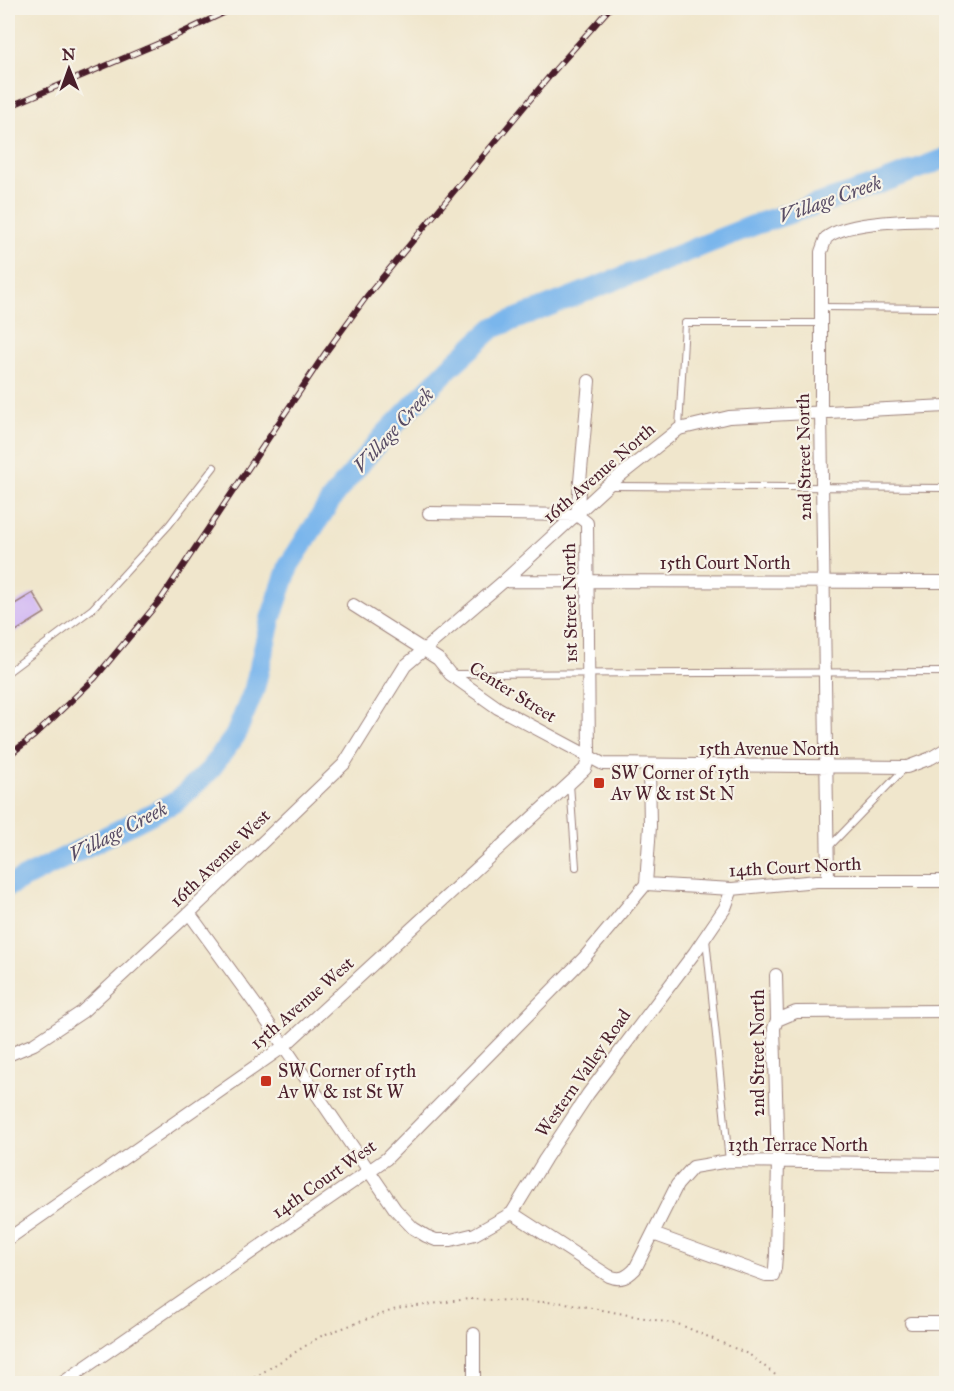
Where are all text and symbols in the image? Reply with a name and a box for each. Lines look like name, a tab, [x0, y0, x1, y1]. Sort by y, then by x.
north arrow	[39, 39, 99, 99]
text: N	[62, 45, 76, 64]
water label: Village Creek	[775, 170, 885, 228]
water label: Village Creek	[348, 382, 438, 477]
street label: 2nd Street North	[792, 393, 816, 521]
street label: 16th Avenue North	[538, 418, 660, 528]
street label: 1st Street North	[558, 543, 582, 663]
street label: 15th Court North	[660, 552, 790, 574]
street label: Center Street	[465, 657, 561, 728]
street label: 15th Avenue North	[699, 738, 839, 760]
place label: SW Corner of 15th Av W & 1st St N	[610, 762, 749, 805]
marker: SW Corner of 15th Av W & 1st St N	[592, 776, 606, 790]
water label: Village Creek	[65, 796, 171, 866]
street label: 16th Avenue West	[165, 804, 275, 911]
street label: 14th Court North	[728, 853, 862, 881]
street label: 15th Avenue West	[246, 952, 359, 1054]
street label: 2nd Street North	[747, 989, 769, 1117]
street label: Western Valley Road	[531, 1005, 635, 1141]
place label: SW Corner of 15th Av W & 1st St W	[277, 1060, 416, 1103]
marker: SW Corner of 15th Av W & 1st St W	[259, 1074, 273, 1088]
street label: 13th Terrace North	[728, 1134, 868, 1156]
street label: 14th Court West	[268, 1135, 381, 1223]

